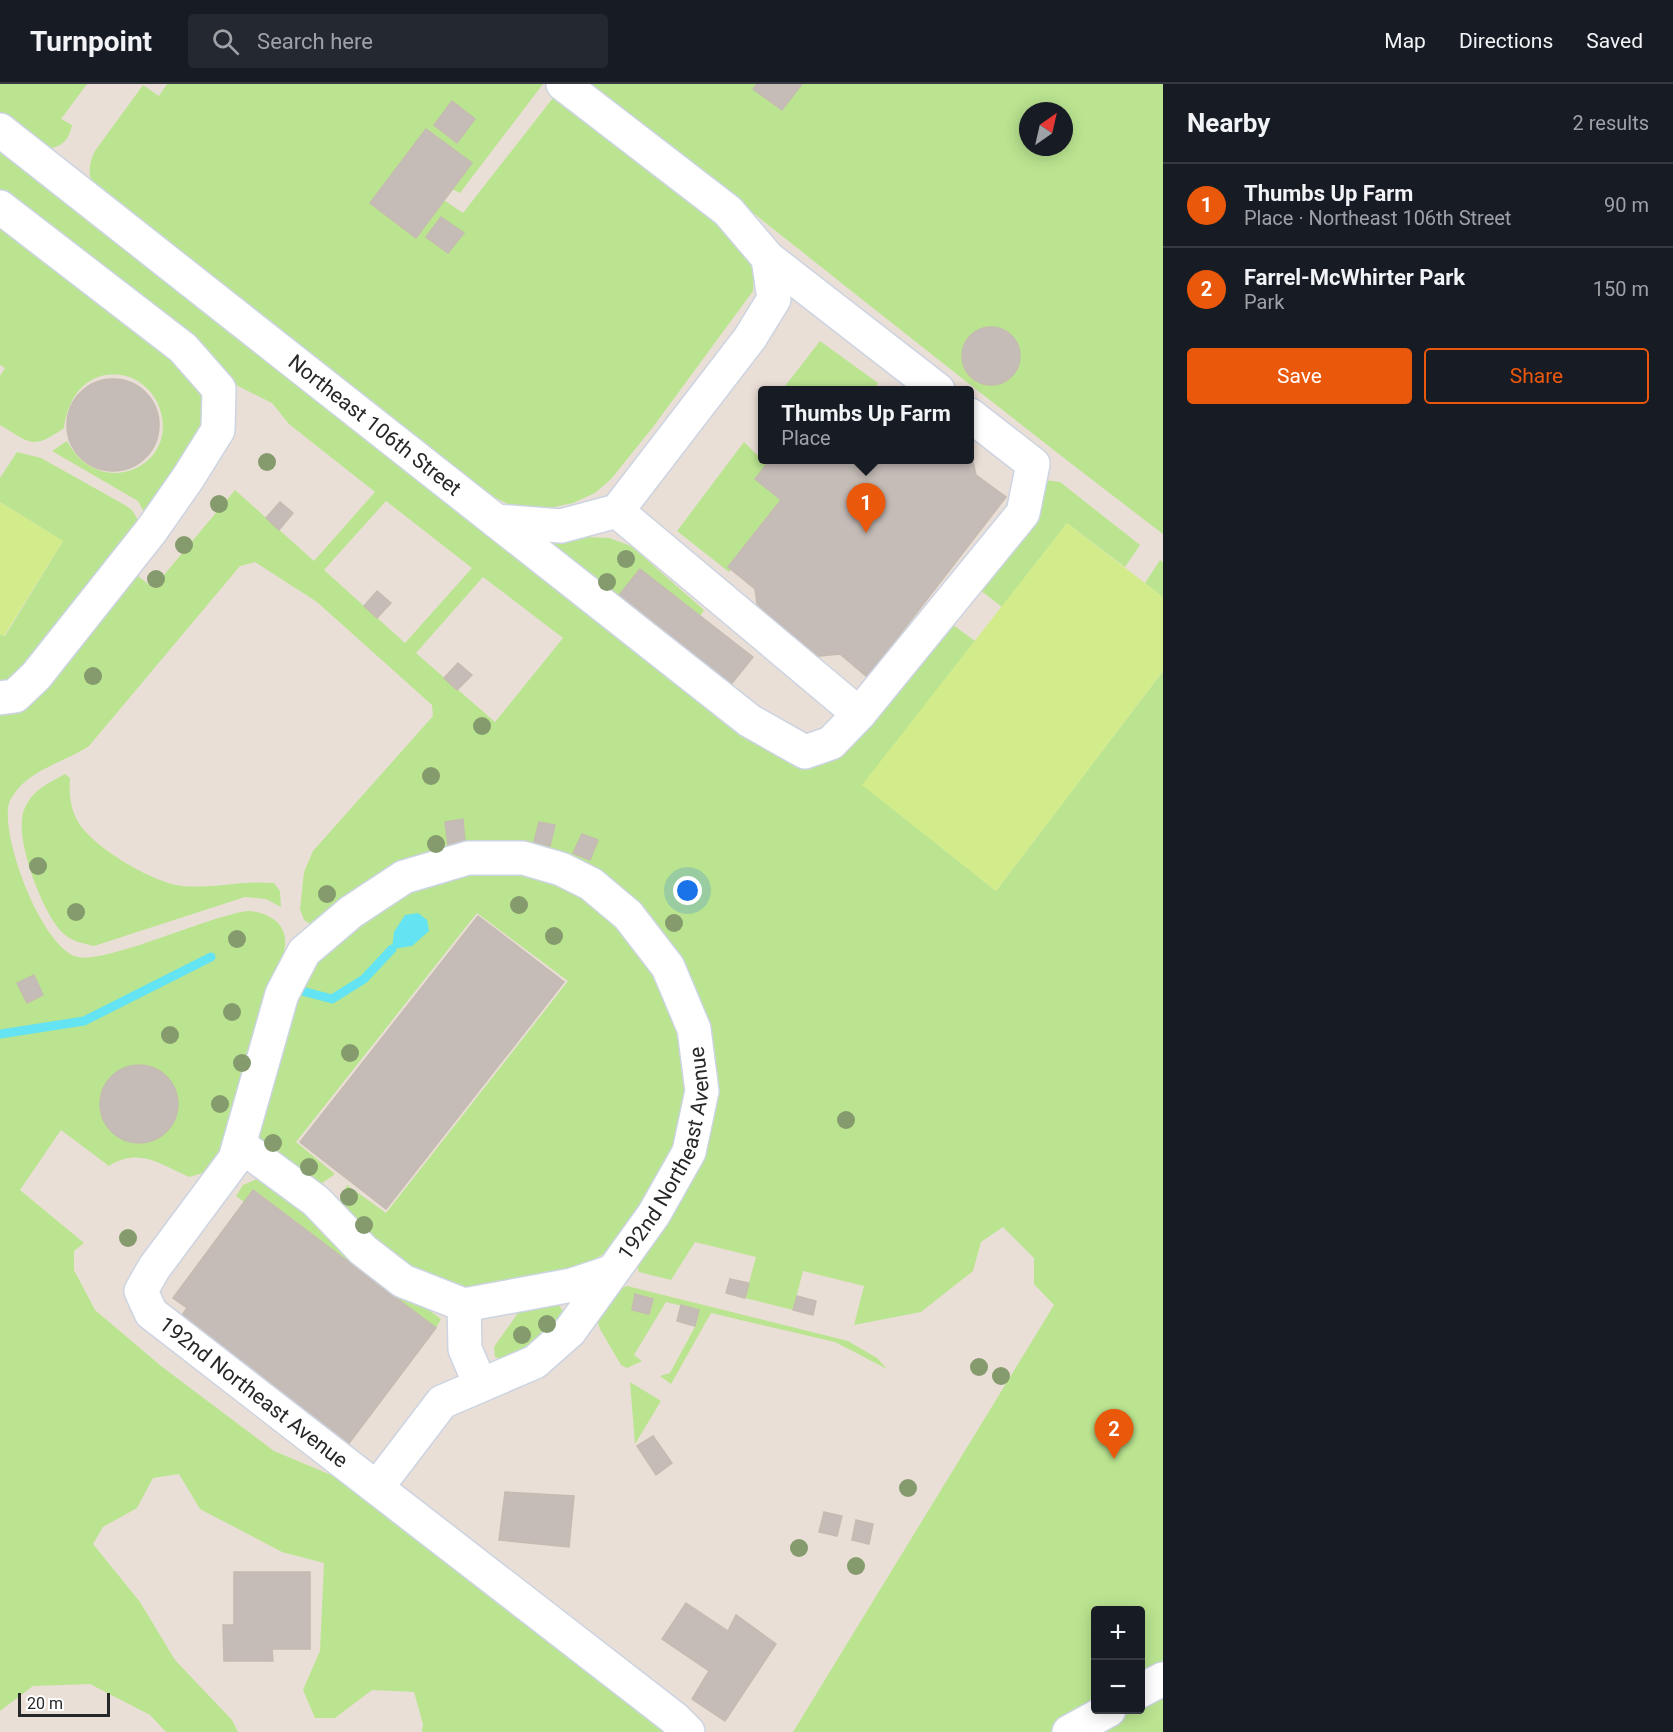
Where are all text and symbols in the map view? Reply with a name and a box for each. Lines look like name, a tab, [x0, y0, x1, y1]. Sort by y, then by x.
search box	[188, 14, 608, 68]
text: Turnpoint	[30, 25, 152, 58]
icon: search	[209, 25, 242, 58]
text: Search here	[257, 29, 373, 54]
text: Map	[1384, 29, 1426, 53]
text: Directions	[1459, 29, 1553, 53]
text: Saved	[1586, 29, 1643, 53]
north arrow	[1019, 102, 1073, 156]
text: Nearby	[1187, 108, 1270, 138]
text: 2 results	[1573, 111, 1649, 135]
text: Thumbs Up Farm	[1244, 181, 1413, 206]
text: 1	[1201, 193, 1212, 217]
text: 90 m	[1604, 193, 1649, 217]
text: Place · Northeast 106th Street	[1244, 206, 1511, 230]
text: Farrel-McWhirter Park	[1244, 265, 1465, 290]
text: 2	[1201, 277, 1212, 301]
text: 150 m	[1593, 277, 1649, 301]
text: Park	[1244, 290, 1284, 314]
button: Save	[1187, 348, 1412, 404]
button: Share	[1424, 348, 1649, 404]
street label: Northeast 106th Street	[284, 350, 466, 501]
popup	[758, 386, 974, 464]
text: Thumbs Up Farm	[781, 401, 951, 426]
text: Place	[781, 426, 831, 450]
pin: 1	[846, 484, 886, 533]
your location	[673, 876, 702, 905]
street label: 192nd Northeast Avenue	[613, 1045, 714, 1264]
street label: 192nd Northeast Avenue	[155, 1312, 352, 1473]
pin: 2	[1094, 1410, 1134, 1459]
map controls	[1091, 1606, 1145, 1714]
button: +	[1091, 1606, 1145, 1660]
button: −	[1091, 1660, 1145, 1714]
scale bar	[18, 1690, 110, 1718]
text: 20 m	[27, 1694, 63, 1713]

